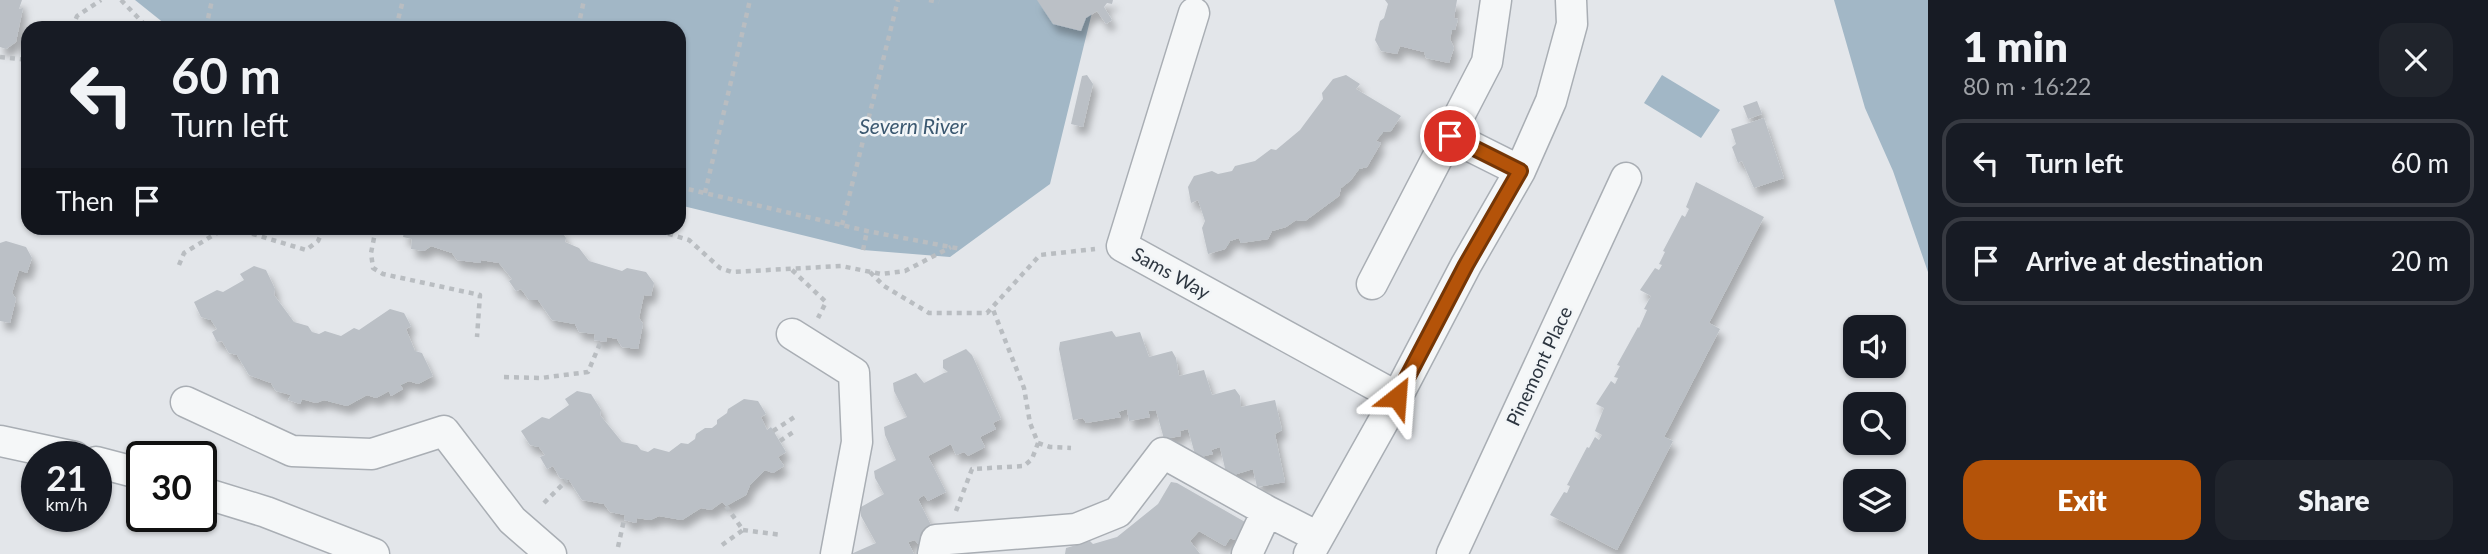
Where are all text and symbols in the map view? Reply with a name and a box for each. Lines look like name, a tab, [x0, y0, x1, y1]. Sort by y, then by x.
text: 1 min	[1963, 21, 2068, 71]
button: close	[2379, 23, 2453, 97]
text: 60 m	[171, 46, 281, 104]
icon: left	[56, 49, 147, 140]
text: 80 m · 16:22	[1963, 72, 2091, 100]
text: Turn left	[171, 105, 288, 144]
pin	[1420, 106, 1480, 166]
water label: Severn River	[859, 113, 968, 138]
icon: arrive	[1431, 117, 1469, 155]
icon: left	[1967, 144, 2005, 182]
text: Turn left	[2026, 147, 2123, 179]
text: 60 m	[2391, 147, 2449, 179]
icon: arrive	[128, 182, 166, 220]
text: Then	[56, 185, 114, 217]
street label: Sams Way	[1128, 242, 1214, 303]
icon: arrive	[1967, 242, 2005, 280]
text: Arrive at destination	[2026, 245, 2263, 277]
text: 20 m	[2391, 245, 2449, 277]
street label: Pinemont Place	[1501, 302, 1576, 429]
map controls	[1843, 315, 1906, 532]
button: sound	[1843, 315, 1906, 378]
position arrow	[1360, 360, 1434, 434]
button: search	[1843, 392, 1906, 455]
speed limit sign: 30	[126, 441, 217, 532]
text: 21	[46, 456, 87, 498]
button: Exit	[1963, 460, 2201, 540]
button: Share	[2215, 460, 2453, 540]
button: layers	[1843, 469, 1906, 532]
text: km/h	[45, 493, 88, 515]

